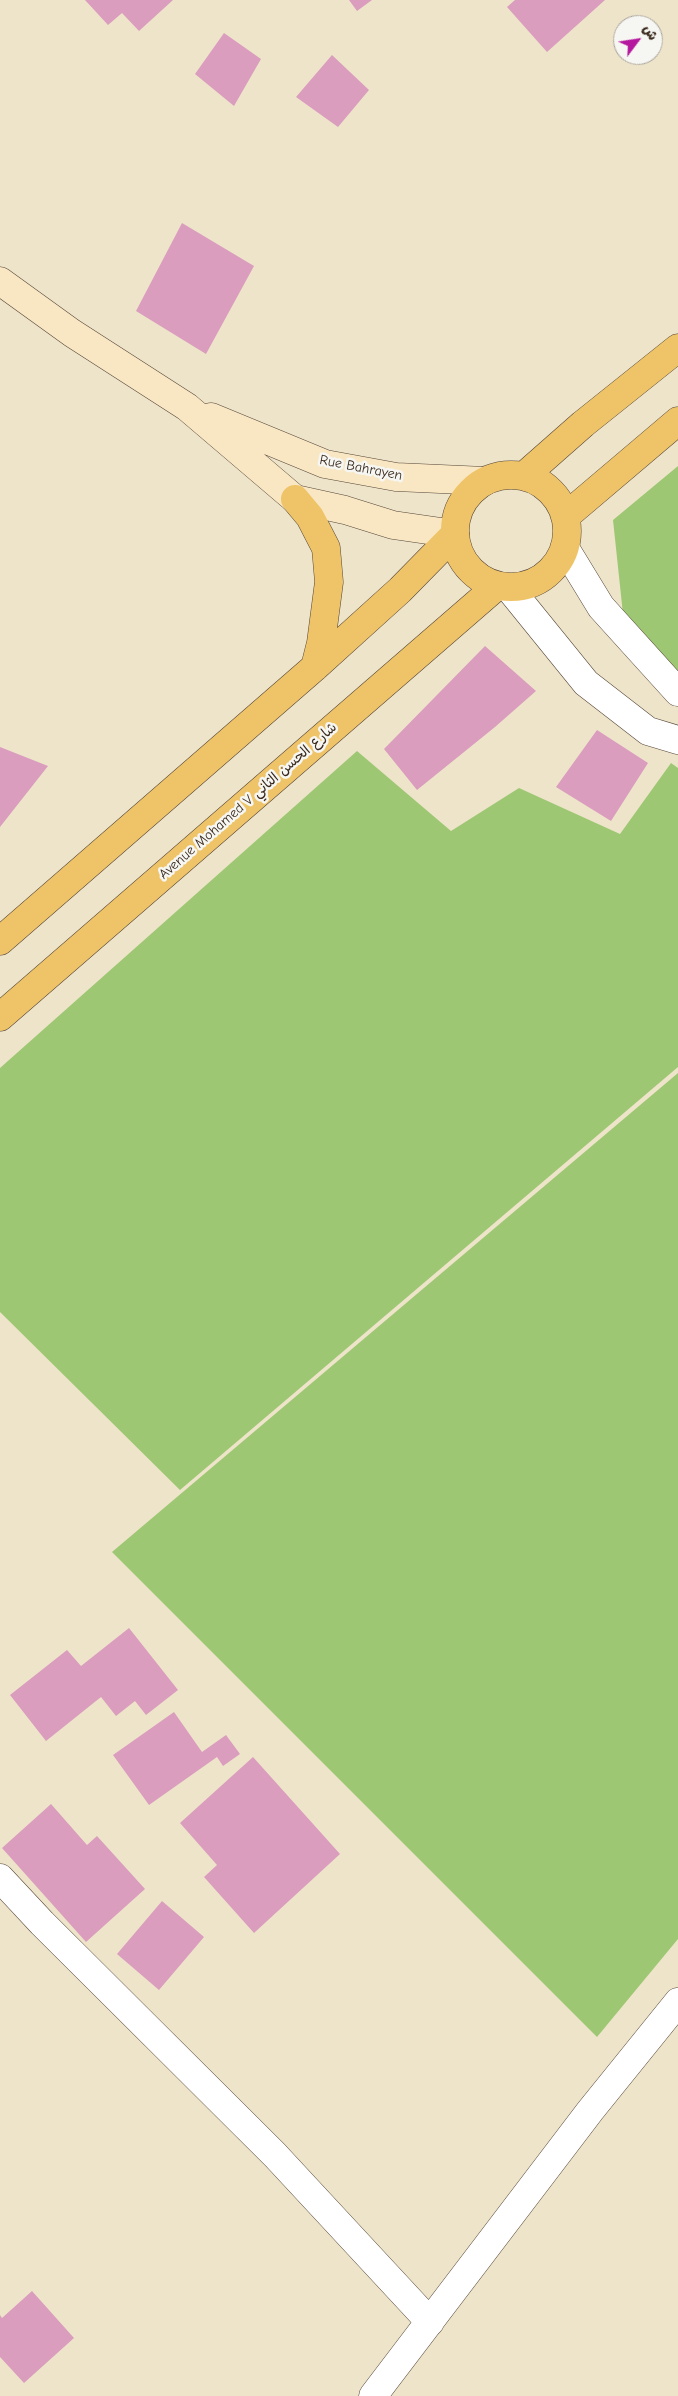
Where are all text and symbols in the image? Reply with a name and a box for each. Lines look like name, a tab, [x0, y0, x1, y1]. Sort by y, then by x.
north arrow	[613, 15, 663, 65]
text: ش	[639, 22, 662, 44]
street label: Rue Bahrayen	[318, 452, 404, 484]
street label: Avenue Mohamed V شارع الحسن الثاني	[156, 719, 340, 883]

